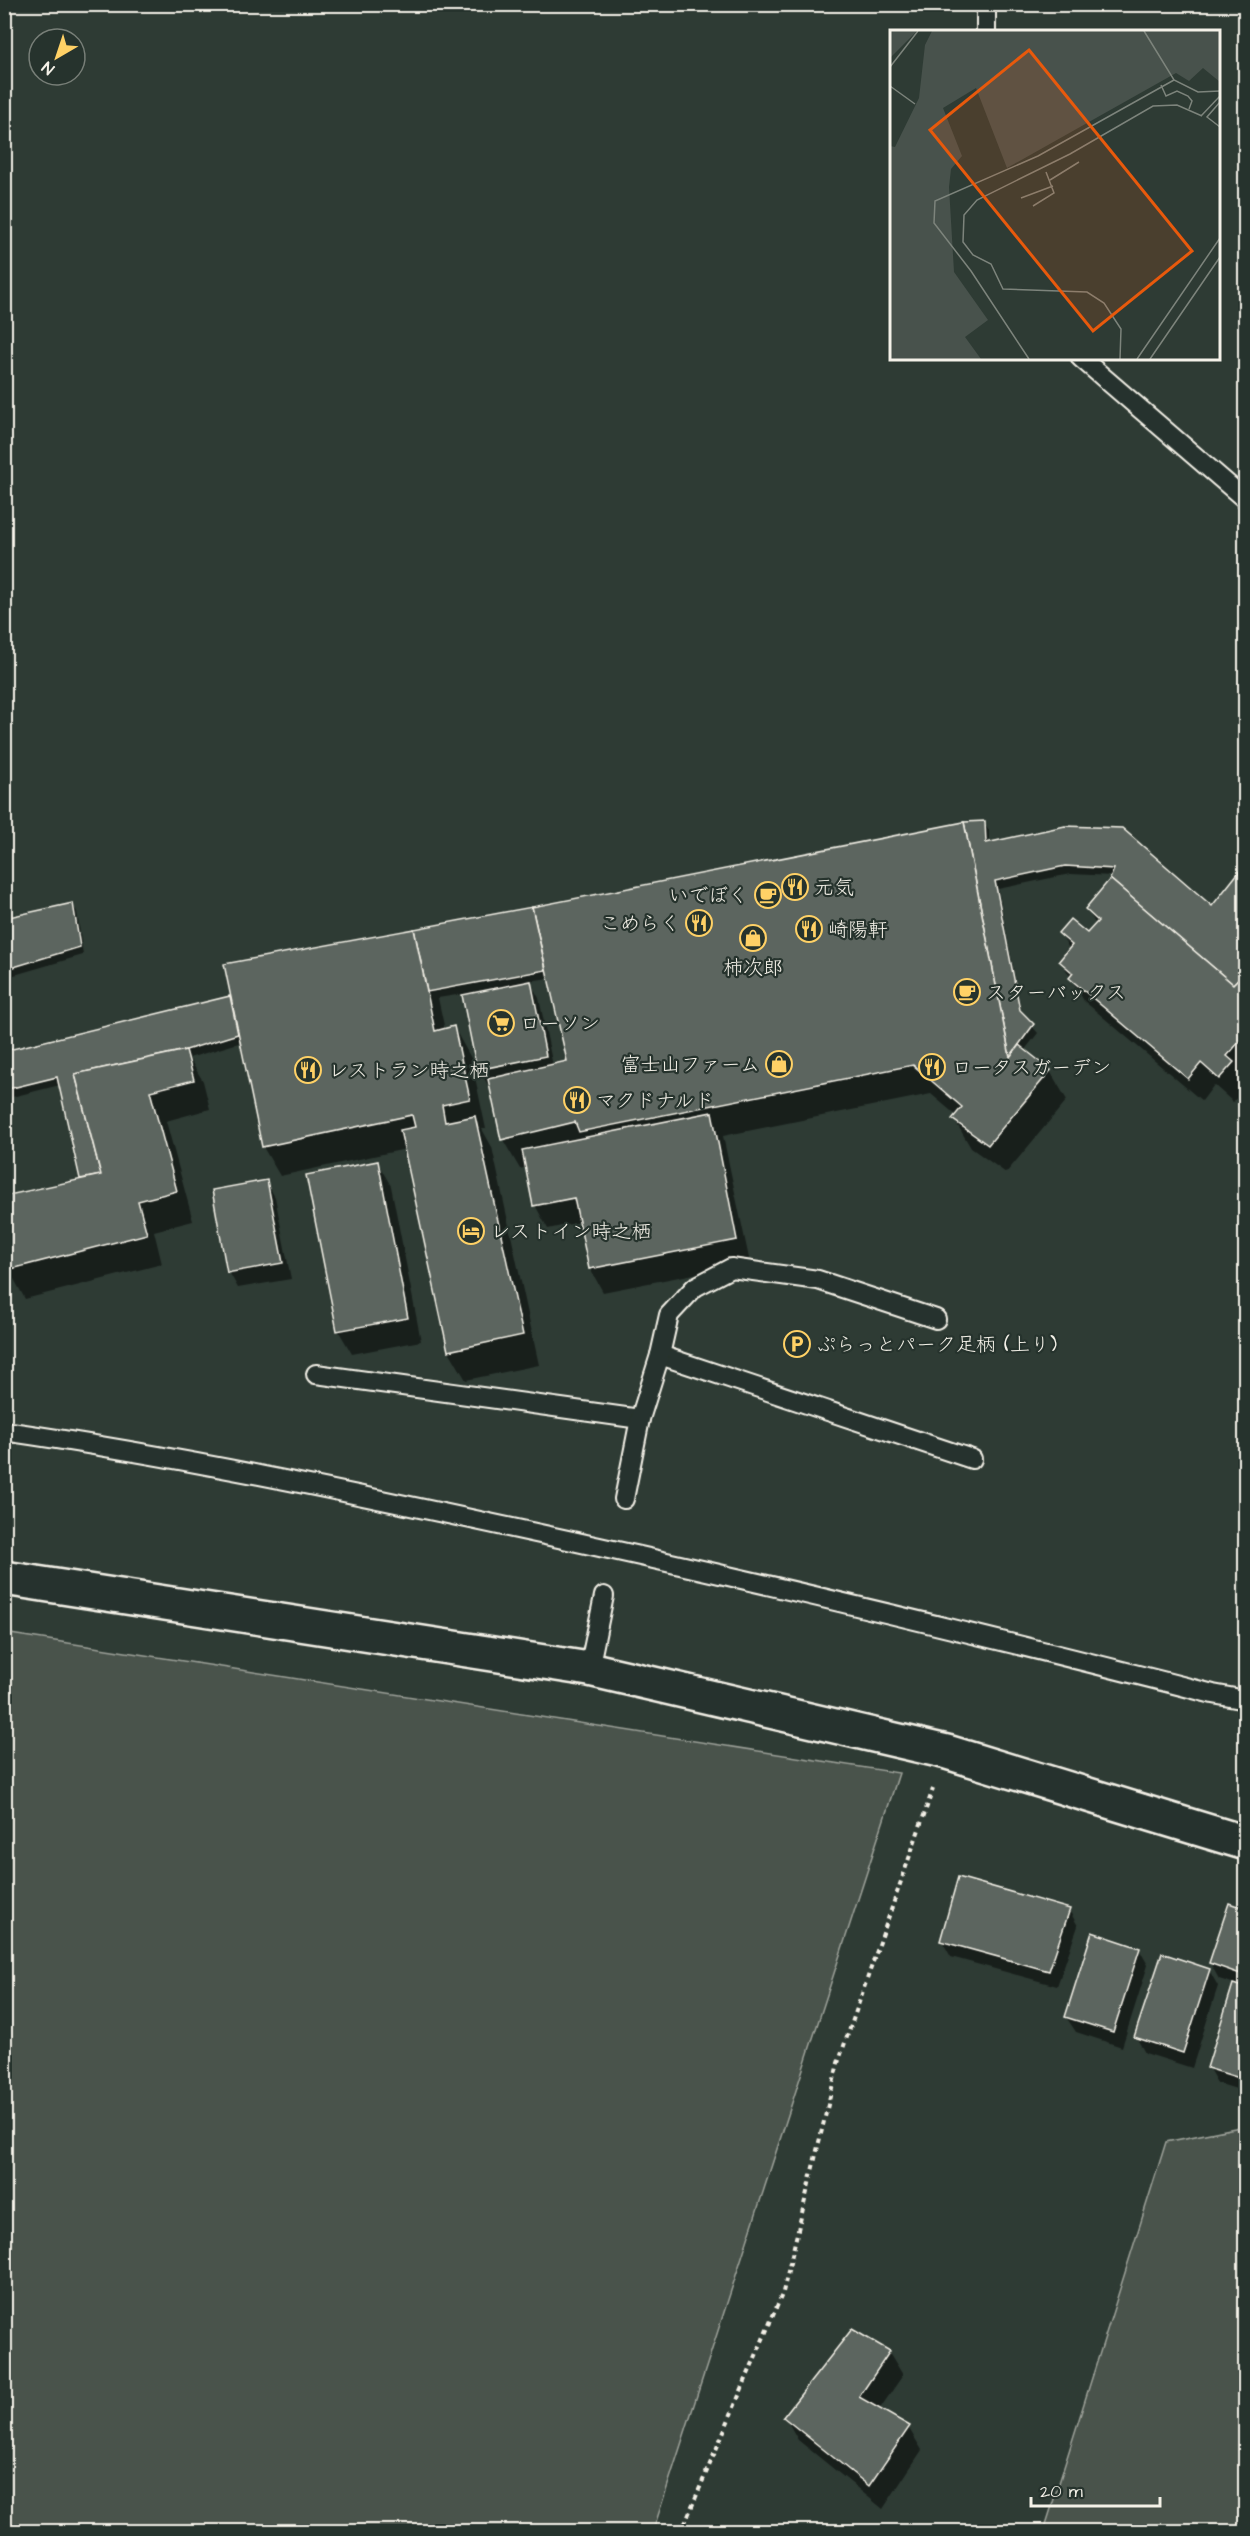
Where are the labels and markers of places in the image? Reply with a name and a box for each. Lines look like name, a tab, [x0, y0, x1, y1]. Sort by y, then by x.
restaurant icon: 元気	[780, 872, 810, 902]
place label: 元気	[814, 874, 854, 902]
cafe icon: いでぼく	[753, 880, 783, 910]
place label: いでぼく	[668, 882, 748, 910]
restaurant icon: こめらく	[684, 908, 714, 938]
place label: こめらく	[600, 910, 680, 938]
restaurant icon: 崎陽軒	[794, 914, 824, 944]
place label: 崎陽軒	[828, 916, 888, 944]
shop icon: 柿次郎	[738, 923, 768, 953]
place label: 柿次郎	[723, 954, 783, 982]
cafe icon: スターバックス	[952, 977, 982, 1007]
place label: スターバックス	[986, 979, 1126, 1007]
supermarket icon: ローソン	[486, 1008, 516, 1038]
place label: ローソン	[520, 1010, 600, 1038]
shop icon: 富士山ファーム	[764, 1049, 794, 1079]
place label: 富士山ファーム	[621, 1051, 760, 1079]
restaurant icon: ロータスガーデン	[917, 1052, 947, 1082]
place label: ロータスガーデン	[952, 1054, 1111, 1082]
restaurant icon: レストラン時之栖	[293, 1055, 323, 1085]
place label: レストラン時之栖	[328, 1057, 490, 1085]
restaurant icon: マクドナルド	[562, 1085, 592, 1115]
place label: マクドナルド	[596, 1087, 714, 1115]
hotel icon: レストイン時之栖	[456, 1216, 486, 1246]
place label: レストイン時之栖	[490, 1218, 652, 1246]
parking icon: ぷらっとパーク足柄 (上り)	[782, 1329, 812, 1359]
place label: ぷらっとパーク足柄 (上り)	[816, 1331, 1057, 1359]

